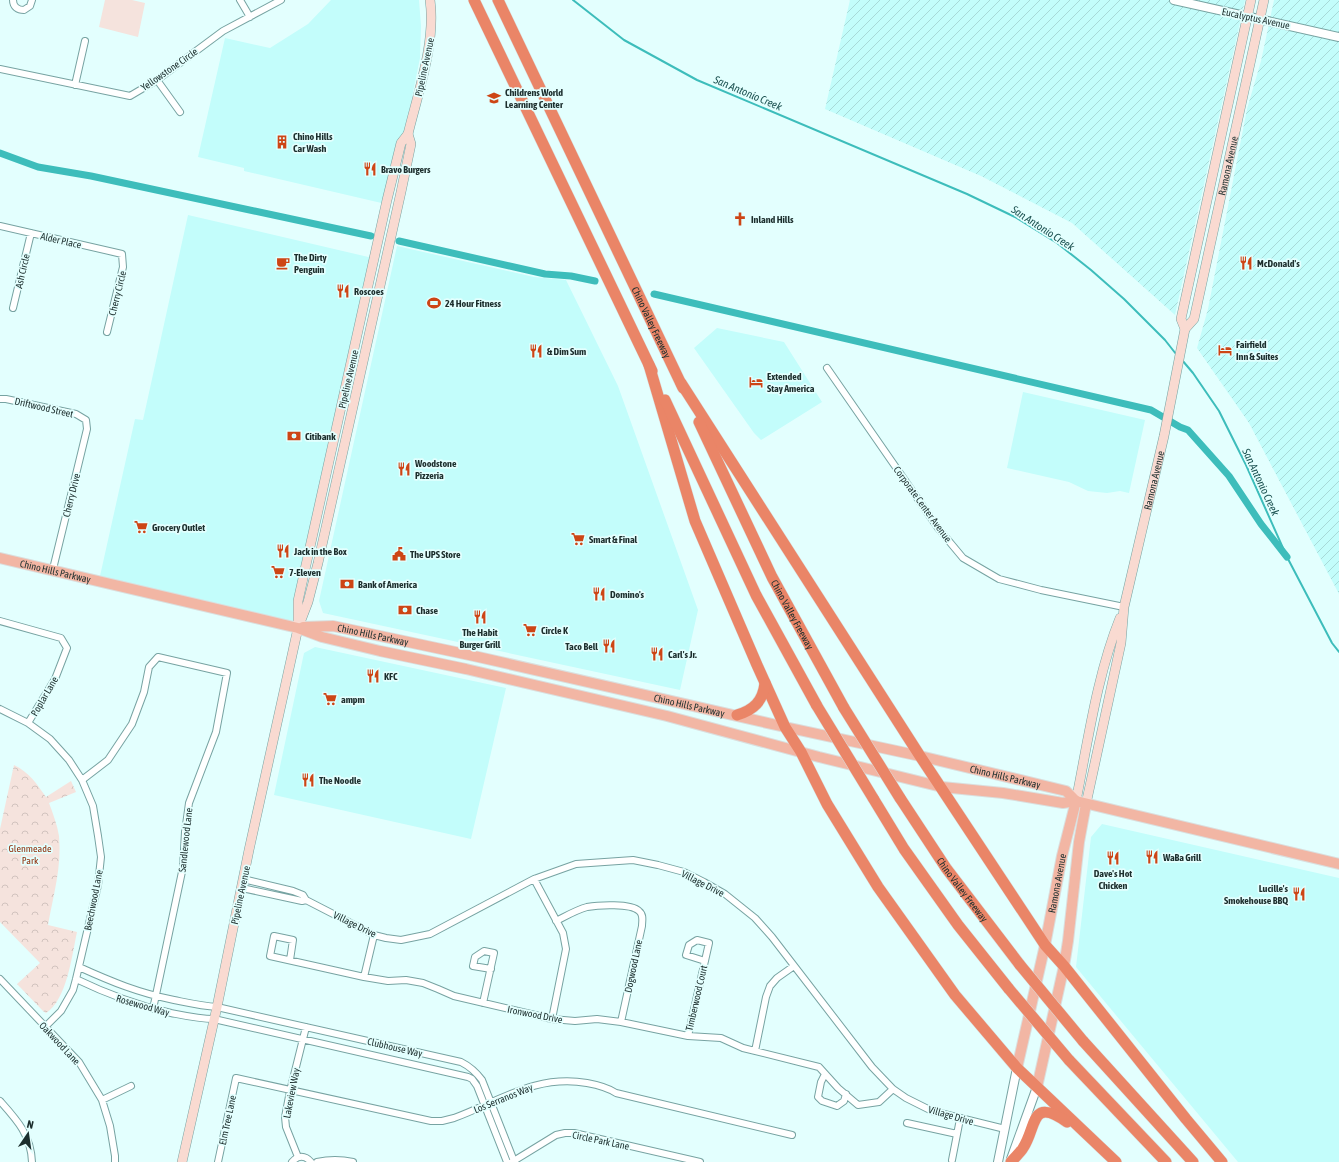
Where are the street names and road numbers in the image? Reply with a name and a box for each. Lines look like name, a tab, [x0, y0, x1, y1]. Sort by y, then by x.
street label: Eucalyptus Avenue	[1221, 6, 1291, 31]
street label: Pipeline Avenue	[413, 36, 436, 97]
street label: Yellowstone Circle	[139, 46, 200, 93]
street label: Ramona Avenue	[1216, 135, 1240, 196]
street label: Alder Place	[39, 230, 83, 251]
street label: Ash Circle	[13, 252, 32, 290]
street label: Cherry Circle	[107, 269, 128, 317]
street label: Chino Valley Freeway	[630, 285, 673, 360]
street label: Pipeline Avenue	[336, 348, 361, 409]
street label: Driftwood Street	[14, 395, 74, 420]
street label: Ramona Avenue	[1142, 449, 1166, 511]
street label: Corporate Center Avenue	[891, 464, 954, 545]
street label: Cherry Drive	[61, 472, 82, 518]
street label: Chino Hills Parkway	[19, 558, 92, 585]
street label: Chino Valley Freeway	[769, 578, 816, 651]
street label: Chino Hills Parkway	[336, 622, 409, 648]
street label: Poplar Lane	[29, 674, 60, 718]
street label: Chino Hills Parkway	[653, 692, 726, 719]
street label: Chino Hills Parkway	[969, 763, 1042, 791]
street label: Sandlewood Lane	[177, 807, 194, 873]
street label: Ramona Avenue	[1046, 852, 1069, 914]
street label: Chino Valley Freeway	[935, 856, 990, 924]
street label: Pipeline Avenue	[229, 864, 252, 925]
street label: Beechwood Lane	[82, 868, 105, 931]
street label: Village Drive	[680, 868, 726, 899]
street label: Village Drive	[331, 909, 379, 940]
street label: Dogwood Lane	[623, 938, 645, 994]
street label: Timberwood Court	[684, 964, 709, 1032]
street label: Rosewood Way	[115, 993, 171, 1018]
street label: Ironwood Drive	[506, 1004, 564, 1025]
street label: Oakwood Lane	[37, 1020, 82, 1067]
street label: Clubhouse Way	[366, 1036, 424, 1059]
street label: Lakeview Way	[281, 1067, 302, 1119]
street label: Los Serranos Way	[472, 1082, 534, 1115]
street label: Elm Tree Lane	[217, 1094, 238, 1146]
street label: Village Drive	[927, 1104, 975, 1127]
street label: Circle Park Lane	[571, 1129, 631, 1152]

